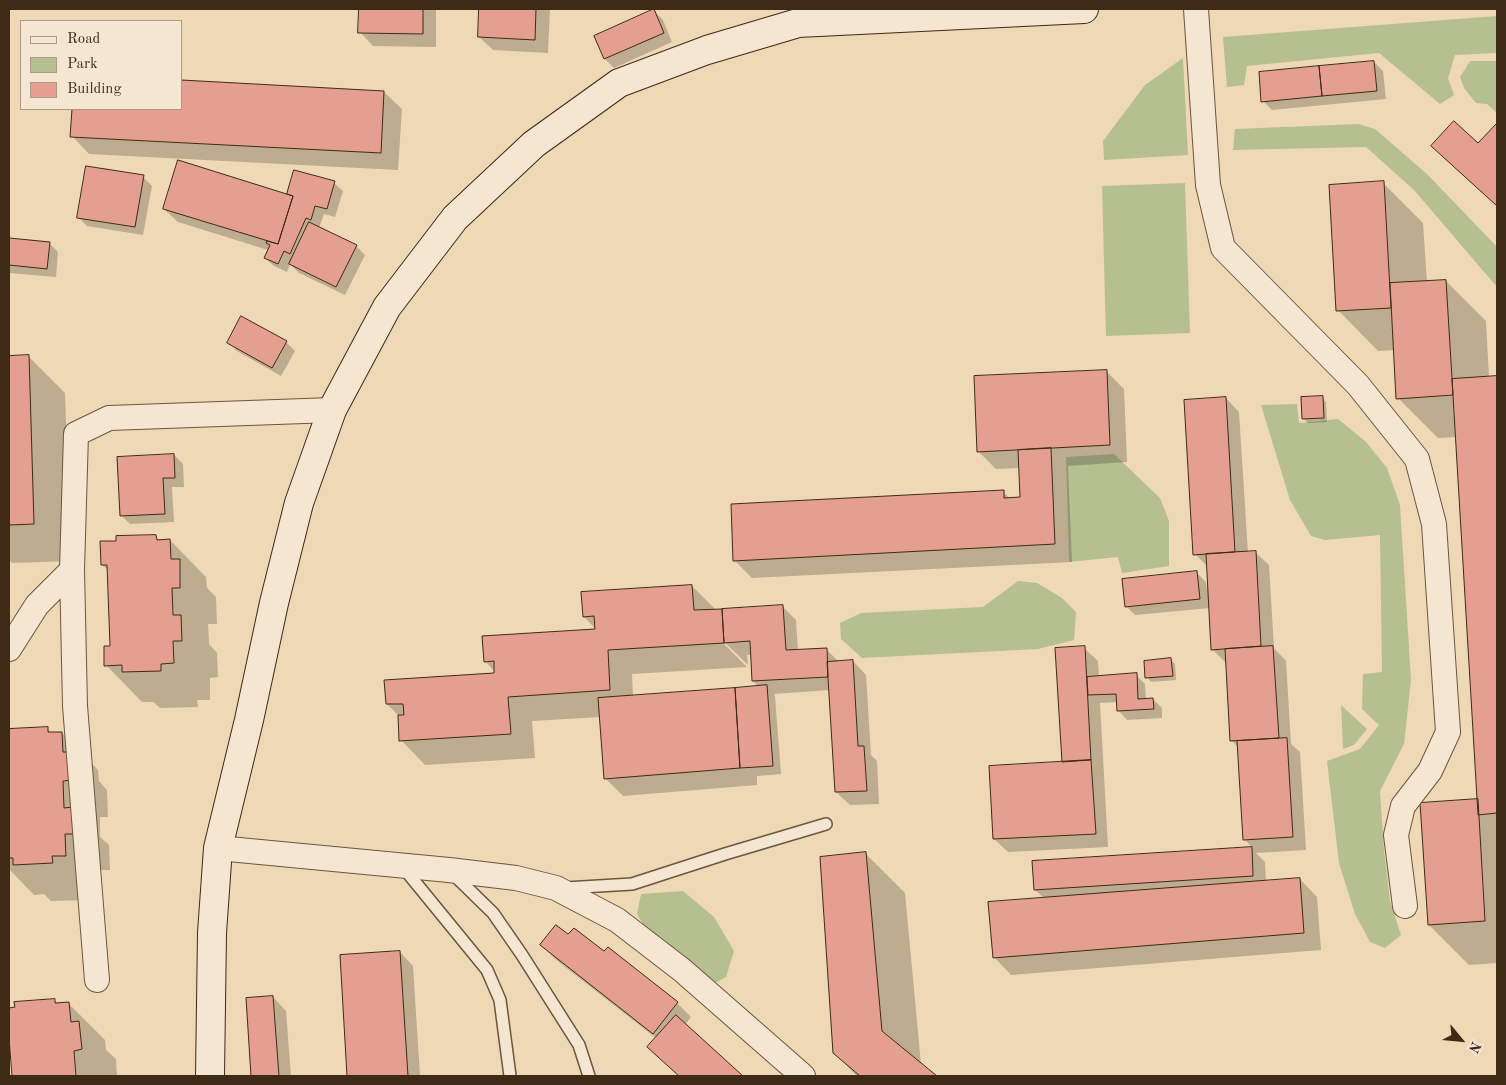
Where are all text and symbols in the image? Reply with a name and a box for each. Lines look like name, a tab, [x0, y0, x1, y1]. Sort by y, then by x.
legend	[20, 20, 182, 110]
text: Road	[67, 32, 100, 47]
text: Park	[67, 57, 98, 72]
text: Building	[67, 82, 122, 97]
north arrow	[1436, 1015, 1486, 1065]
text: N	[1466, 1039, 1483, 1055]

